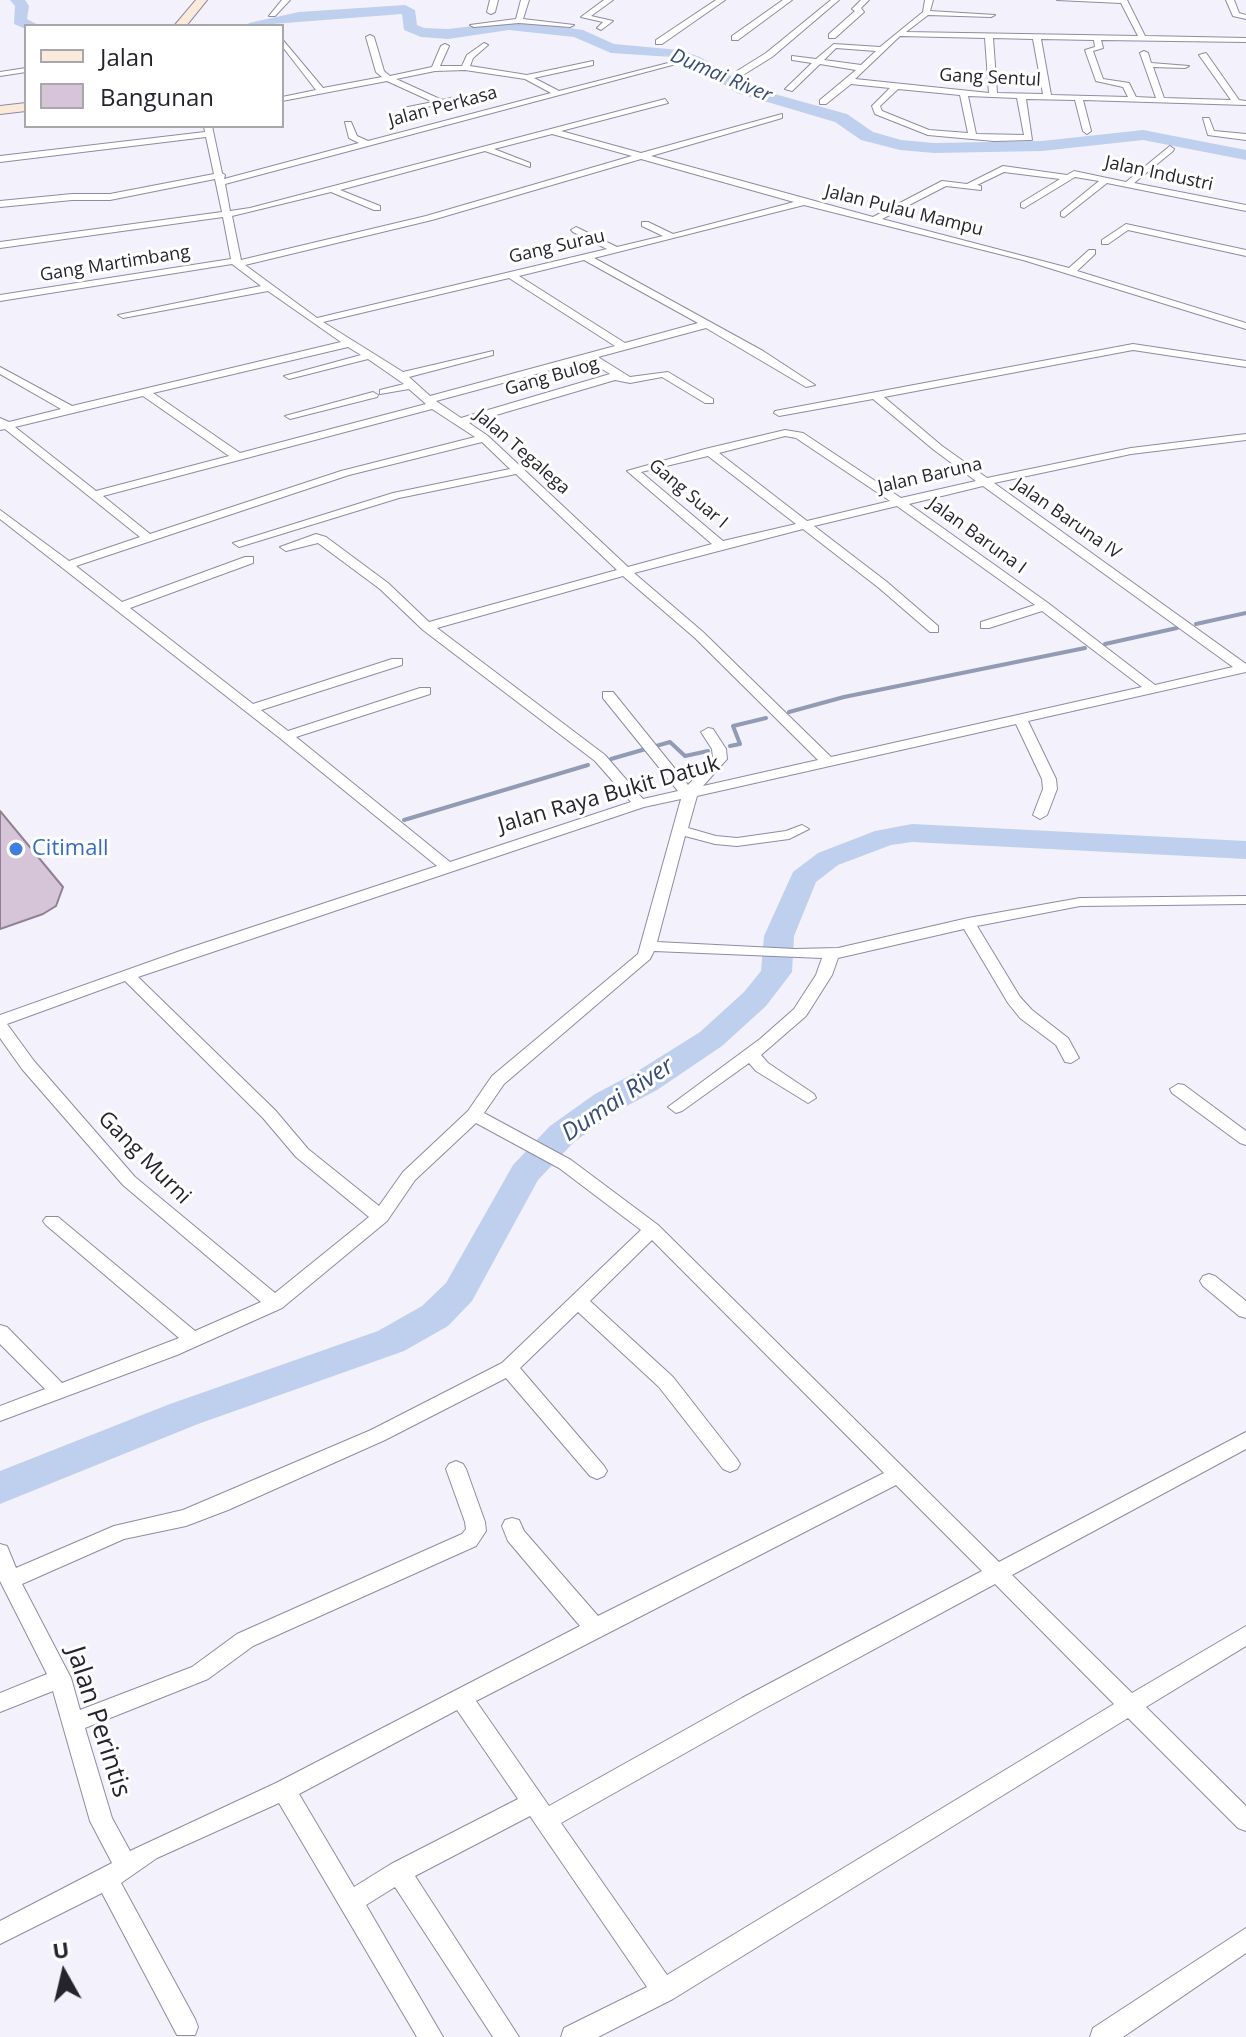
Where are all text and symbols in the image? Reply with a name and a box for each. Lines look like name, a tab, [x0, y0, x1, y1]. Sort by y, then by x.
legend	[24, 24, 284, 128]
text: Jalan	[100, 40, 154, 73]
water label: Dumai River	[667, 44, 775, 108]
street label: Gang Sentul	[939, 65, 1041, 91]
text: Bangunan	[100, 80, 214, 113]
street label: Jalan Perkasa	[386, 82, 500, 132]
street label: Jalan Industri	[1103, 152, 1215, 196]
street label: Jalan Pulau Mampu	[823, 181, 985, 241]
street label: Gang Surau	[507, 225, 607, 269]
street label: Gang Martimbang	[38, 241, 192, 287]
street label: Gang Bulog	[503, 353, 601, 401]
street label: Jalan Tegalega	[470, 405, 574, 499]
street label: Jalan Baruna	[876, 454, 984, 498]
street label: Gang Suar I	[644, 455, 732, 533]
street label: Jalan Baruna IV	[1009, 474, 1125, 564]
street label: Jalan Baruna I	[924, 493, 1030, 579]
street label: Jalan Raya Bukit Datuk	[495, 751, 723, 839]
place label: Citimall	[32, 836, 109, 862]
marker: Citimall	[7, 840, 25, 858]
water label: Dumai River	[557, 1052, 679, 1148]
street label: Gang Murni	[92, 1106, 196, 1210]
street label: Jalan Perintis	[59, 1643, 137, 1801]
north arrow	[24, 1933, 104, 2013]
text: U	[50, 1933, 71, 1965]

